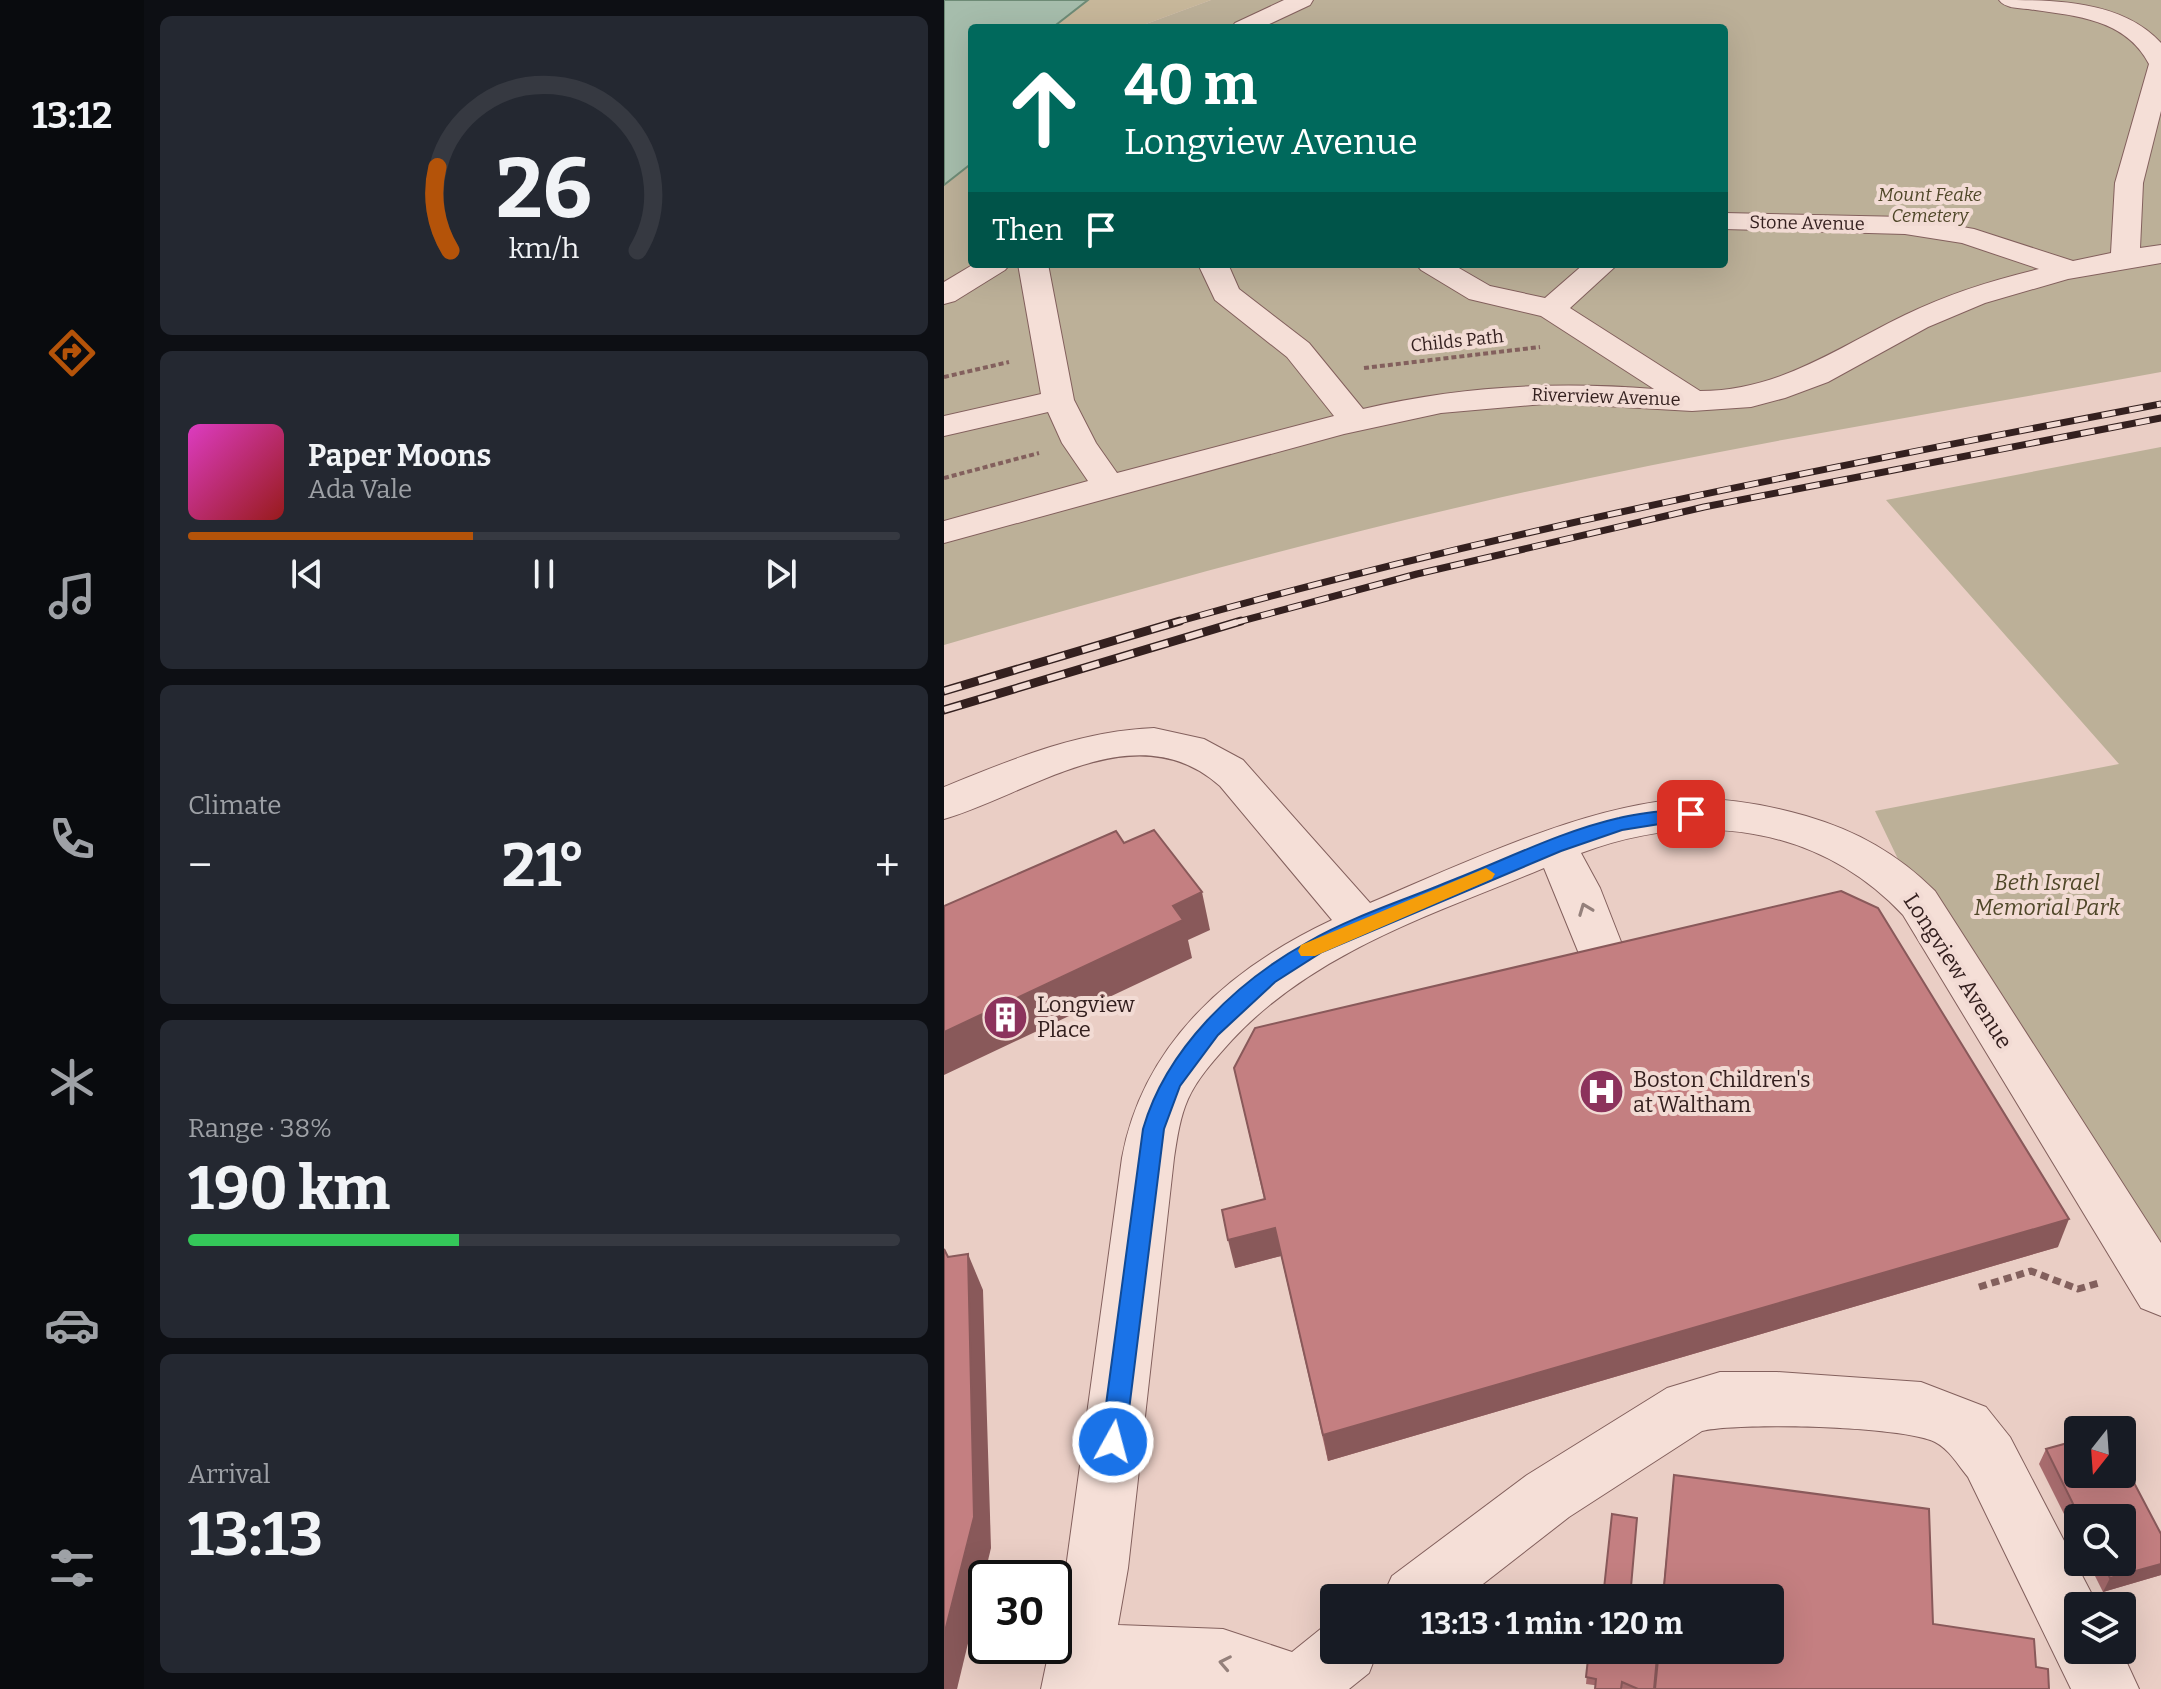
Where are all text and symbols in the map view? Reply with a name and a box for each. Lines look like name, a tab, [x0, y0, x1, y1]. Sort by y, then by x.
text: 40 m	[1124, 52, 1257, 119]
icon: ahead	[992, 56, 1096, 160]
text: 13:12	[32, 94, 112, 138]
text: Longview Avenue	[1124, 120, 1418, 164]
text: 26	[496, 139, 592, 239]
park label: Mount Feake Cemetery	[1878, 184, 1982, 227]
icon: arrive	[1079, 208, 1123, 252]
street label: Stone Avenue	[1749, 211, 1865, 235]
text: Then	[992, 212, 1063, 248]
text: km/h	[509, 231, 580, 266]
icon: directions	[44, 325, 100, 381]
street label: Childs Path	[1409, 325, 1505, 357]
street label: Riverview Avenue	[1531, 383, 1681, 411]
text: Paper Moons	[308, 438, 491, 474]
text: Ada Vale	[308, 474, 412, 505]
icon: previous	[285, 552, 329, 596]
icon: pause	[522, 552, 566, 596]
icon: next	[759, 552, 803, 596]
icon: music	[44, 568, 100, 624]
pin	[1657, 780, 1725, 848]
text: Climate	[188, 790, 282, 821]
icon: arrive	[1669, 792, 1713, 836]
icon: phone	[44, 811, 100, 867]
text: 21°	[502, 830, 585, 902]
text: −	[188, 839, 212, 892]
text: +	[875, 839, 900, 892]
park label: Beth Israel Memorial Park	[1974, 869, 2121, 921]
street label: Longview Avenue	[1898, 888, 2018, 1054]
one-way arrow	[1578, 903, 1595, 917]
place label: Longview Place	[1037, 991, 1135, 1043]
building icon: Longview Place	[982, 993, 1030, 1041]
icon: climate	[44, 1054, 100, 1110]
place label: Boston Children's at Waltham	[1633, 1066, 1810, 1118]
hospital icon: Boston Children's at Waltham	[1578, 1068, 1626, 1116]
text: Range · 38%	[188, 1113, 332, 1144]
text: 190 km	[188, 1153, 390, 1225]
icon: car	[44, 1297, 100, 1353]
position arrow	[1071, 1400, 1155, 1484]
north arrow	[2064, 1416, 2136, 1488]
map controls	[2064, 1416, 2136, 1664]
text: Arrival	[188, 1459, 270, 1490]
text: 13:13	[188, 1499, 323, 1571]
button: search	[2064, 1504, 2136, 1576]
icon: filters	[44, 1540, 100, 1596]
speed limit sign: 30	[968, 1560, 1072, 1664]
button: layers	[2064, 1592, 2136, 1664]
text: 13:13 · 1 min · 120 m	[1421, 1606, 1683, 1642]
one-way arrow	[1219, 1655, 1233, 1672]

